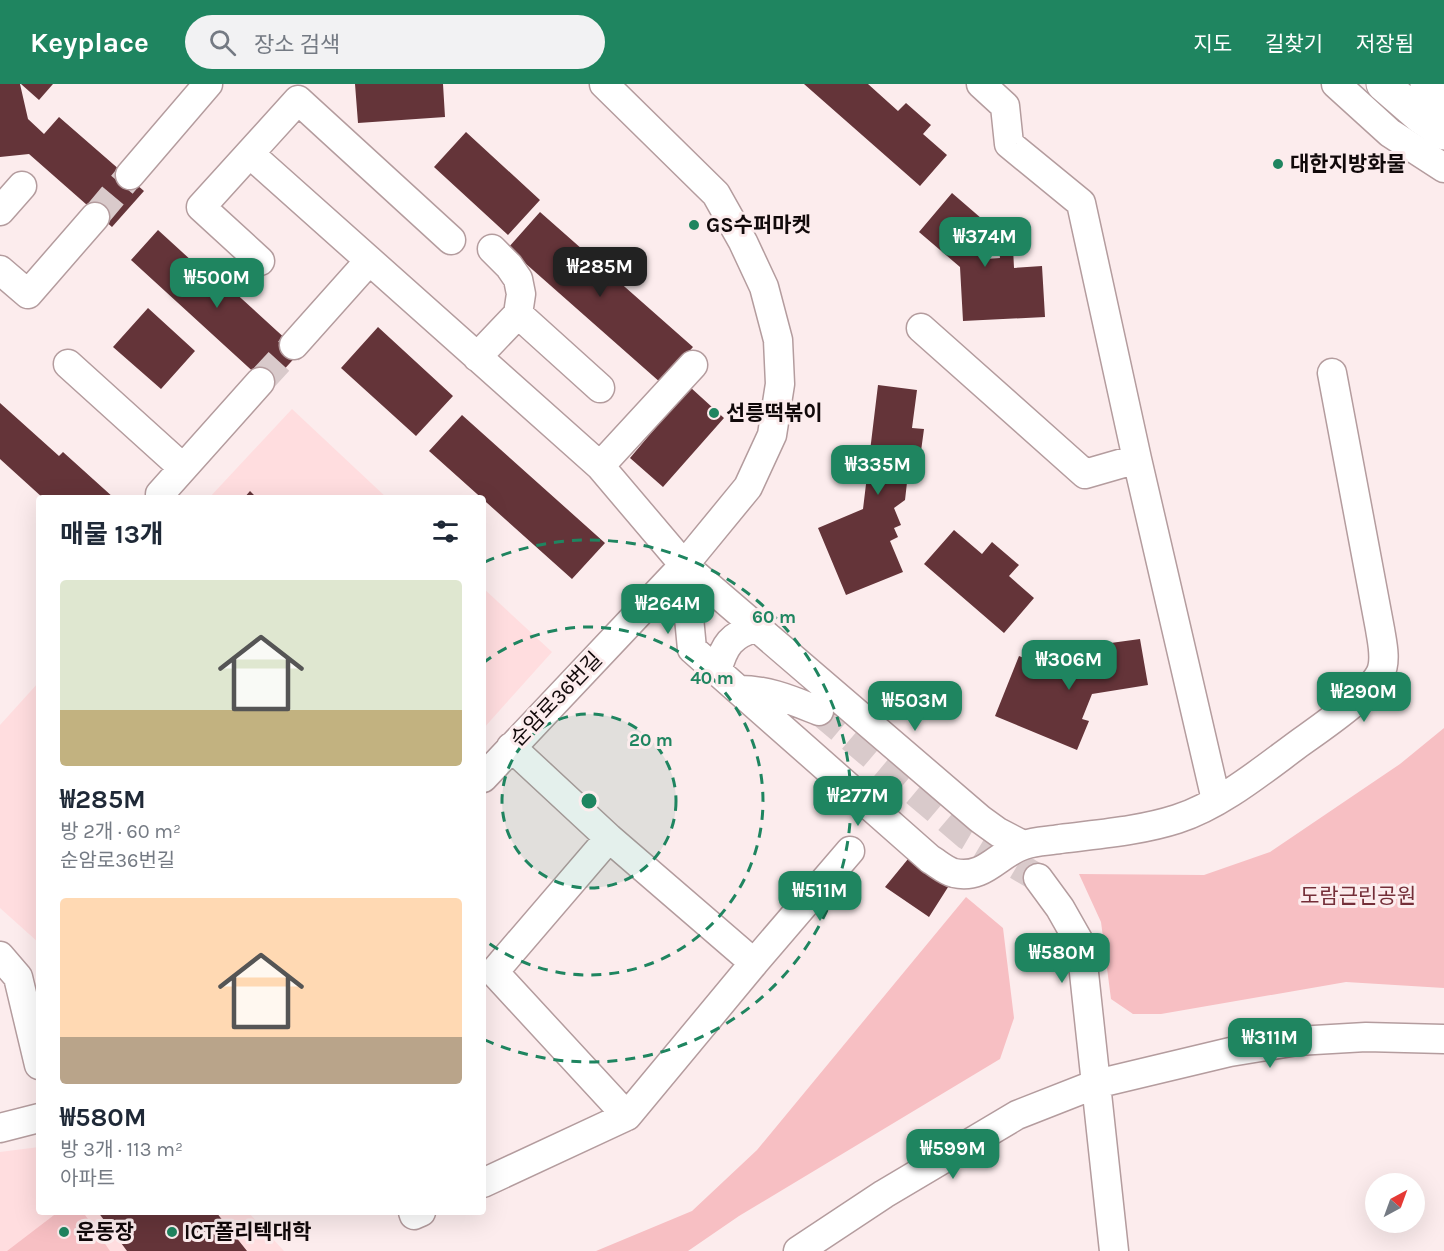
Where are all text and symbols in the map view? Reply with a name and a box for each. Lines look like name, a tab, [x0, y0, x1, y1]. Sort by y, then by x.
search box	[185, 15, 605, 69]
text: Keyplace	[30, 26, 149, 59]
icon: search	[206, 26, 239, 59]
text: 장소 검색	[254, 32, 340, 58]
text: 지도	[1193, 32, 1232, 56]
text: 길찾기	[1265, 32, 1323, 56]
text: 저장됨	[1356, 32, 1414, 56]
place label: 대한지방화물	[1290, 152, 1406, 176]
marker: 대한지방화물	[1271, 157, 1285, 171]
place label: GS수퍼마켓	[706, 213, 811, 237]
pin: ₩374M	[943, 217, 1027, 268]
marker: GS수퍼마켓	[687, 218, 701, 232]
text: ₩374M	[953, 225, 1017, 248]
pin: ₩285M	[558, 247, 642, 298]
text: ₩285M	[567, 255, 633, 278]
pin: ₩500M	[175, 258, 259, 309]
text: ₩500M	[184, 266, 250, 289]
place label: 선릉떡볶이	[726, 401, 823, 425]
marker: 선릉떡볶이	[707, 406, 721, 420]
pin: ₩335M	[836, 445, 920, 496]
text: ₩335M	[845, 453, 911, 476]
icon: filters	[429, 515, 462, 548]
text: 매물 13개	[60, 519, 164, 550]
pin: ₩264M	[626, 584, 710, 635]
text: ₩264M	[635, 592, 701, 615]
text: 60 m	[752, 606, 796, 628]
icon: home	[207, 619, 315, 727]
pin: ₩306M	[1027, 640, 1111, 691]
street label: 순암로36번길	[505, 647, 607, 751]
text: ₩306M	[1036, 648, 1102, 671]
text: 40 m	[690, 667, 734, 689]
pin: ₩290M	[1322, 672, 1406, 723]
text: ₩290M	[1331, 680, 1397, 703]
pin: ₩503M	[873, 681, 957, 732]
text: ₩503M	[882, 689, 948, 712]
text: 20 m	[629, 729, 673, 751]
pin: ₩277M	[816, 776, 900, 827]
text: ₩285M	[60, 784, 146, 815]
text: ₩277M	[827, 784, 889, 807]
centre of rings	[579, 791, 599, 811]
text: 방 2개 · 60 m²	[60, 820, 181, 843]
text: 순암로36번길	[60, 849, 175, 872]
pin: ₩511M	[778, 871, 862, 922]
text: ₩511M	[792, 879, 848, 902]
park label: 도람근린공원	[1300, 884, 1416, 908]
pin: ₩580M	[1020, 933, 1104, 984]
icon: home	[207, 937, 315, 1045]
text: ₩580M	[1029, 941, 1095, 964]
pin: ₩311M	[1228, 1018, 1312, 1069]
text: ₩311M	[1242, 1026, 1298, 1049]
text: ₩580M	[60, 1102, 146, 1133]
pin: ₩599M	[911, 1129, 995, 1180]
text: ₩599M	[920, 1137, 986, 1160]
text: 방 3개 · 113 m²	[60, 1138, 183, 1161]
text: 아파트	[60, 1167, 115, 1190]
north arrow	[1365, 1173, 1425, 1233]
map controls	[1365, 1173, 1425, 1233]
place label: 운동장	[76, 1220, 134, 1244]
place label: ICT폴리텍대학	[184, 1220, 311, 1244]
marker: 운동장	[57, 1225, 71, 1239]
marker: ICT폴리텍대학	[165, 1225, 179, 1239]

